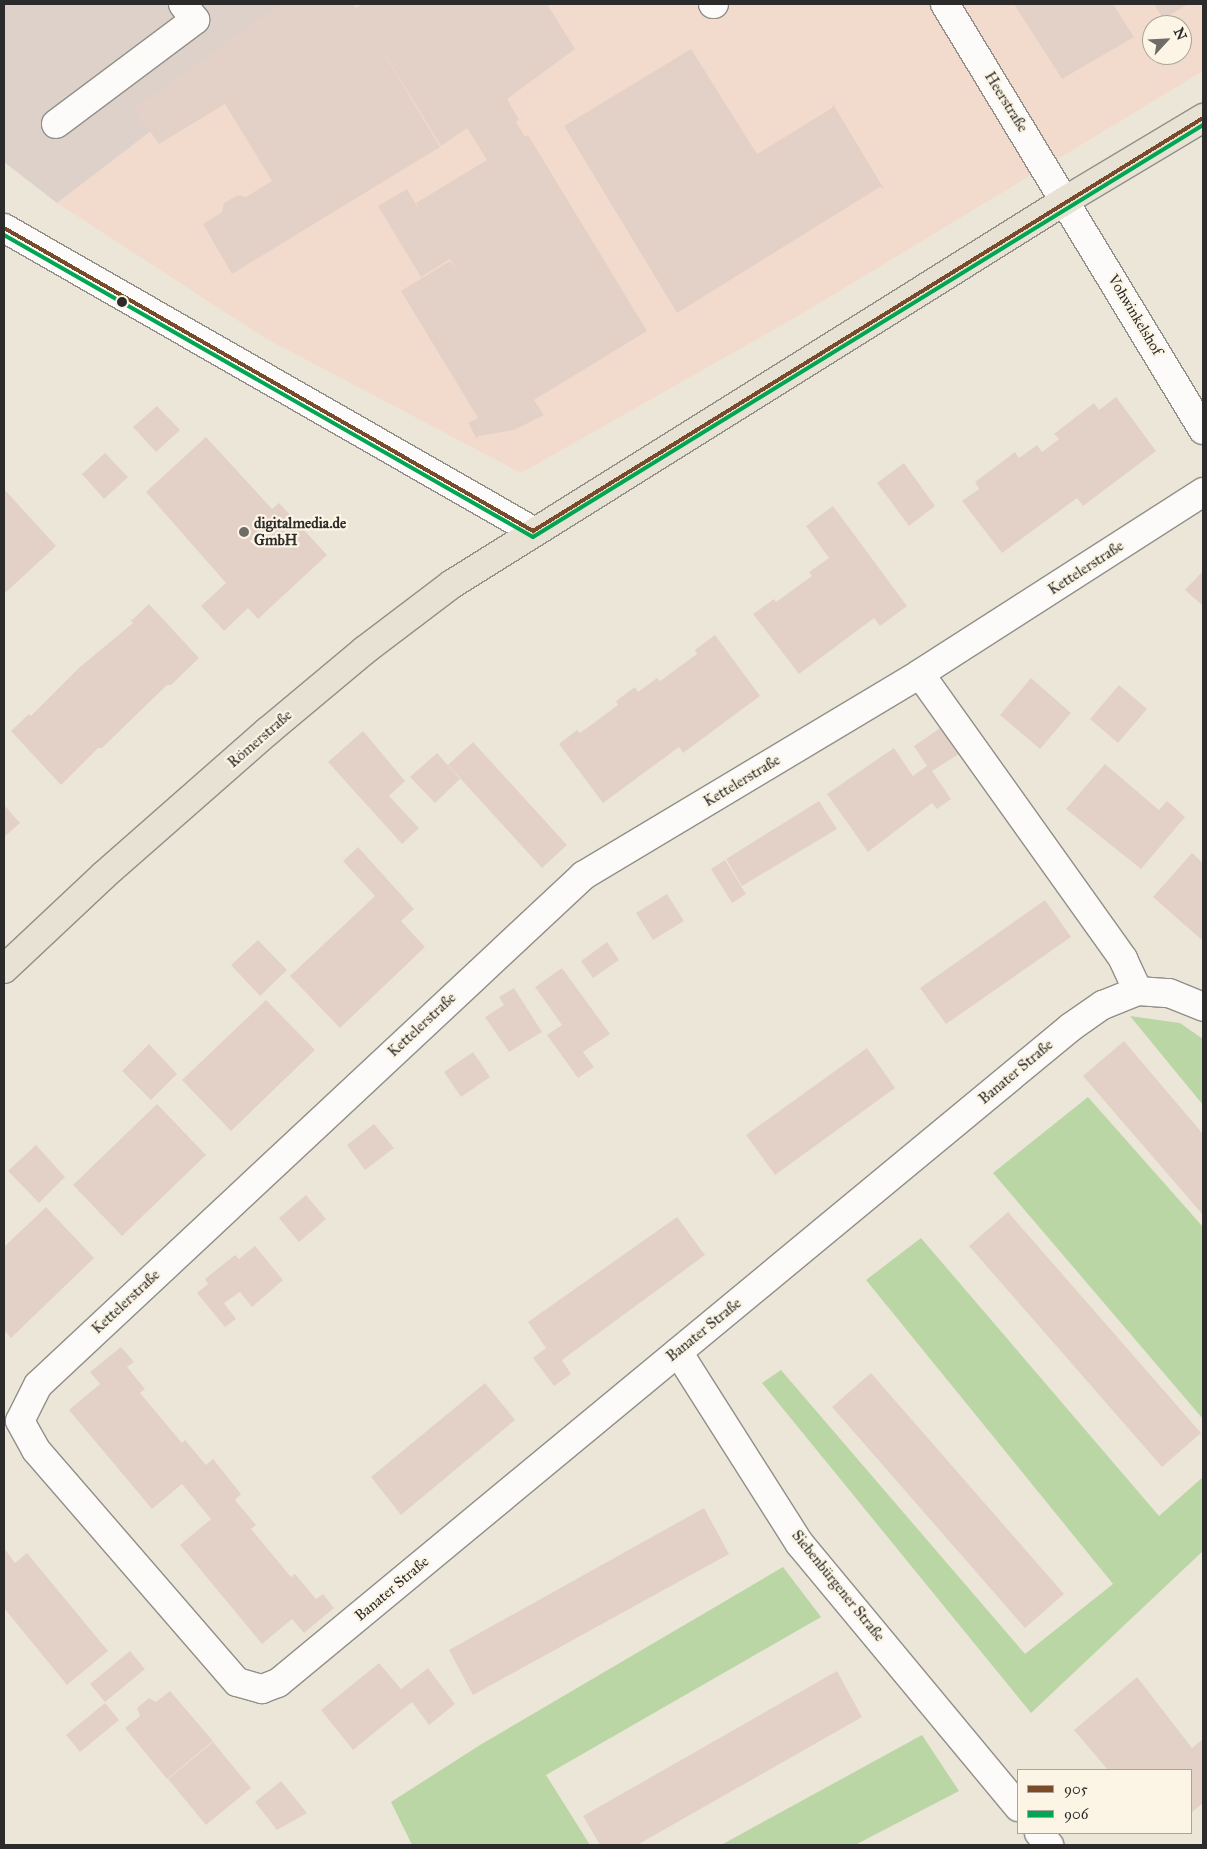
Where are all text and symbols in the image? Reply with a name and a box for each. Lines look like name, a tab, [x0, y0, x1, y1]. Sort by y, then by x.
north arrow	[1142, 15, 1192, 65]
text: N	[1170, 25, 1190, 43]
street label: Heerstraße	[980, 69, 1032, 135]
street label: Vohwinkelshof	[1104, 271, 1166, 359]
unlabelled marker	[117, 297, 127, 307]
place label: digitalmedia.de GmbH	[254, 514, 346, 549]
marker: digitalmedia.de GmbH	[238, 526, 250, 538]
street label: Kettelerstraße	[1045, 537, 1127, 599]
street label: Römerstraße	[224, 706, 296, 772]
street label: Kettelerstraße	[700, 751, 784, 811]
street label: Kettelerstraße	[384, 989, 460, 1061]
street label: Banater Straße	[975, 1036, 1057, 1108]
street label: Kettelerstraße	[88, 1266, 164, 1338]
street label: Banater Straße	[663, 1294, 745, 1366]
street label: Siebenbürgener Straße	[788, 1527, 888, 1645]
street label: Banater Straße	[351, 1553, 433, 1625]
legend	[1017, 1769, 1192, 1834]
text: 905	[1064, 1780, 1088, 1798]
text: 906	[1064, 1805, 1088, 1823]

